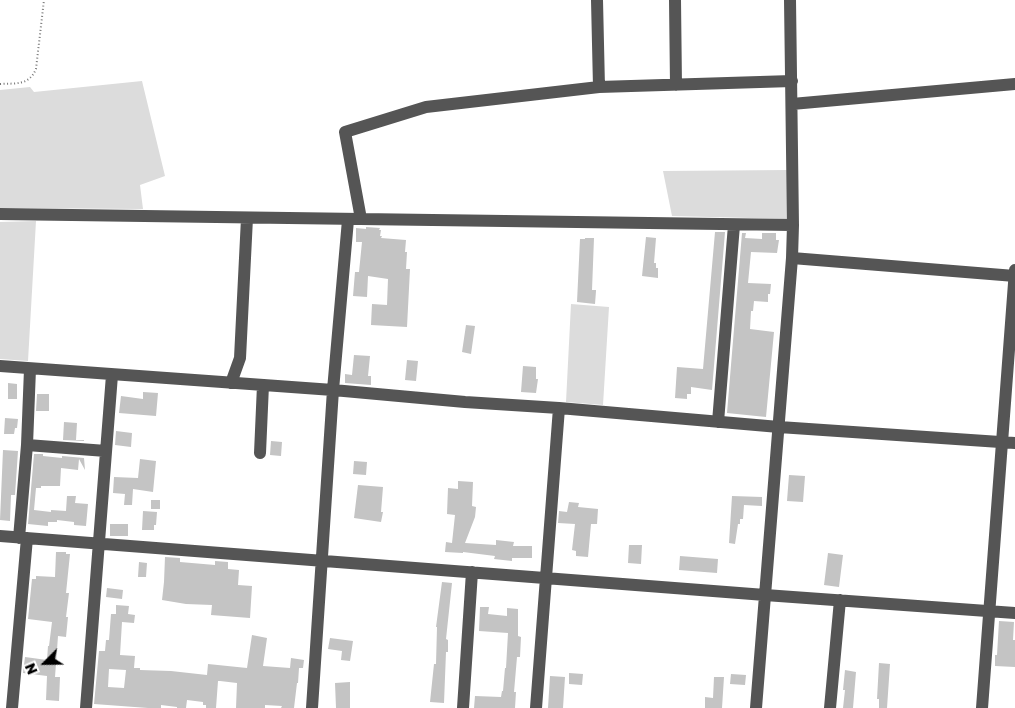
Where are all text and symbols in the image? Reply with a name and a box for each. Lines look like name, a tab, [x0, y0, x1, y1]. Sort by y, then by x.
north arrow	[20, 638, 70, 688]
text: N	[21, 661, 41, 677]

